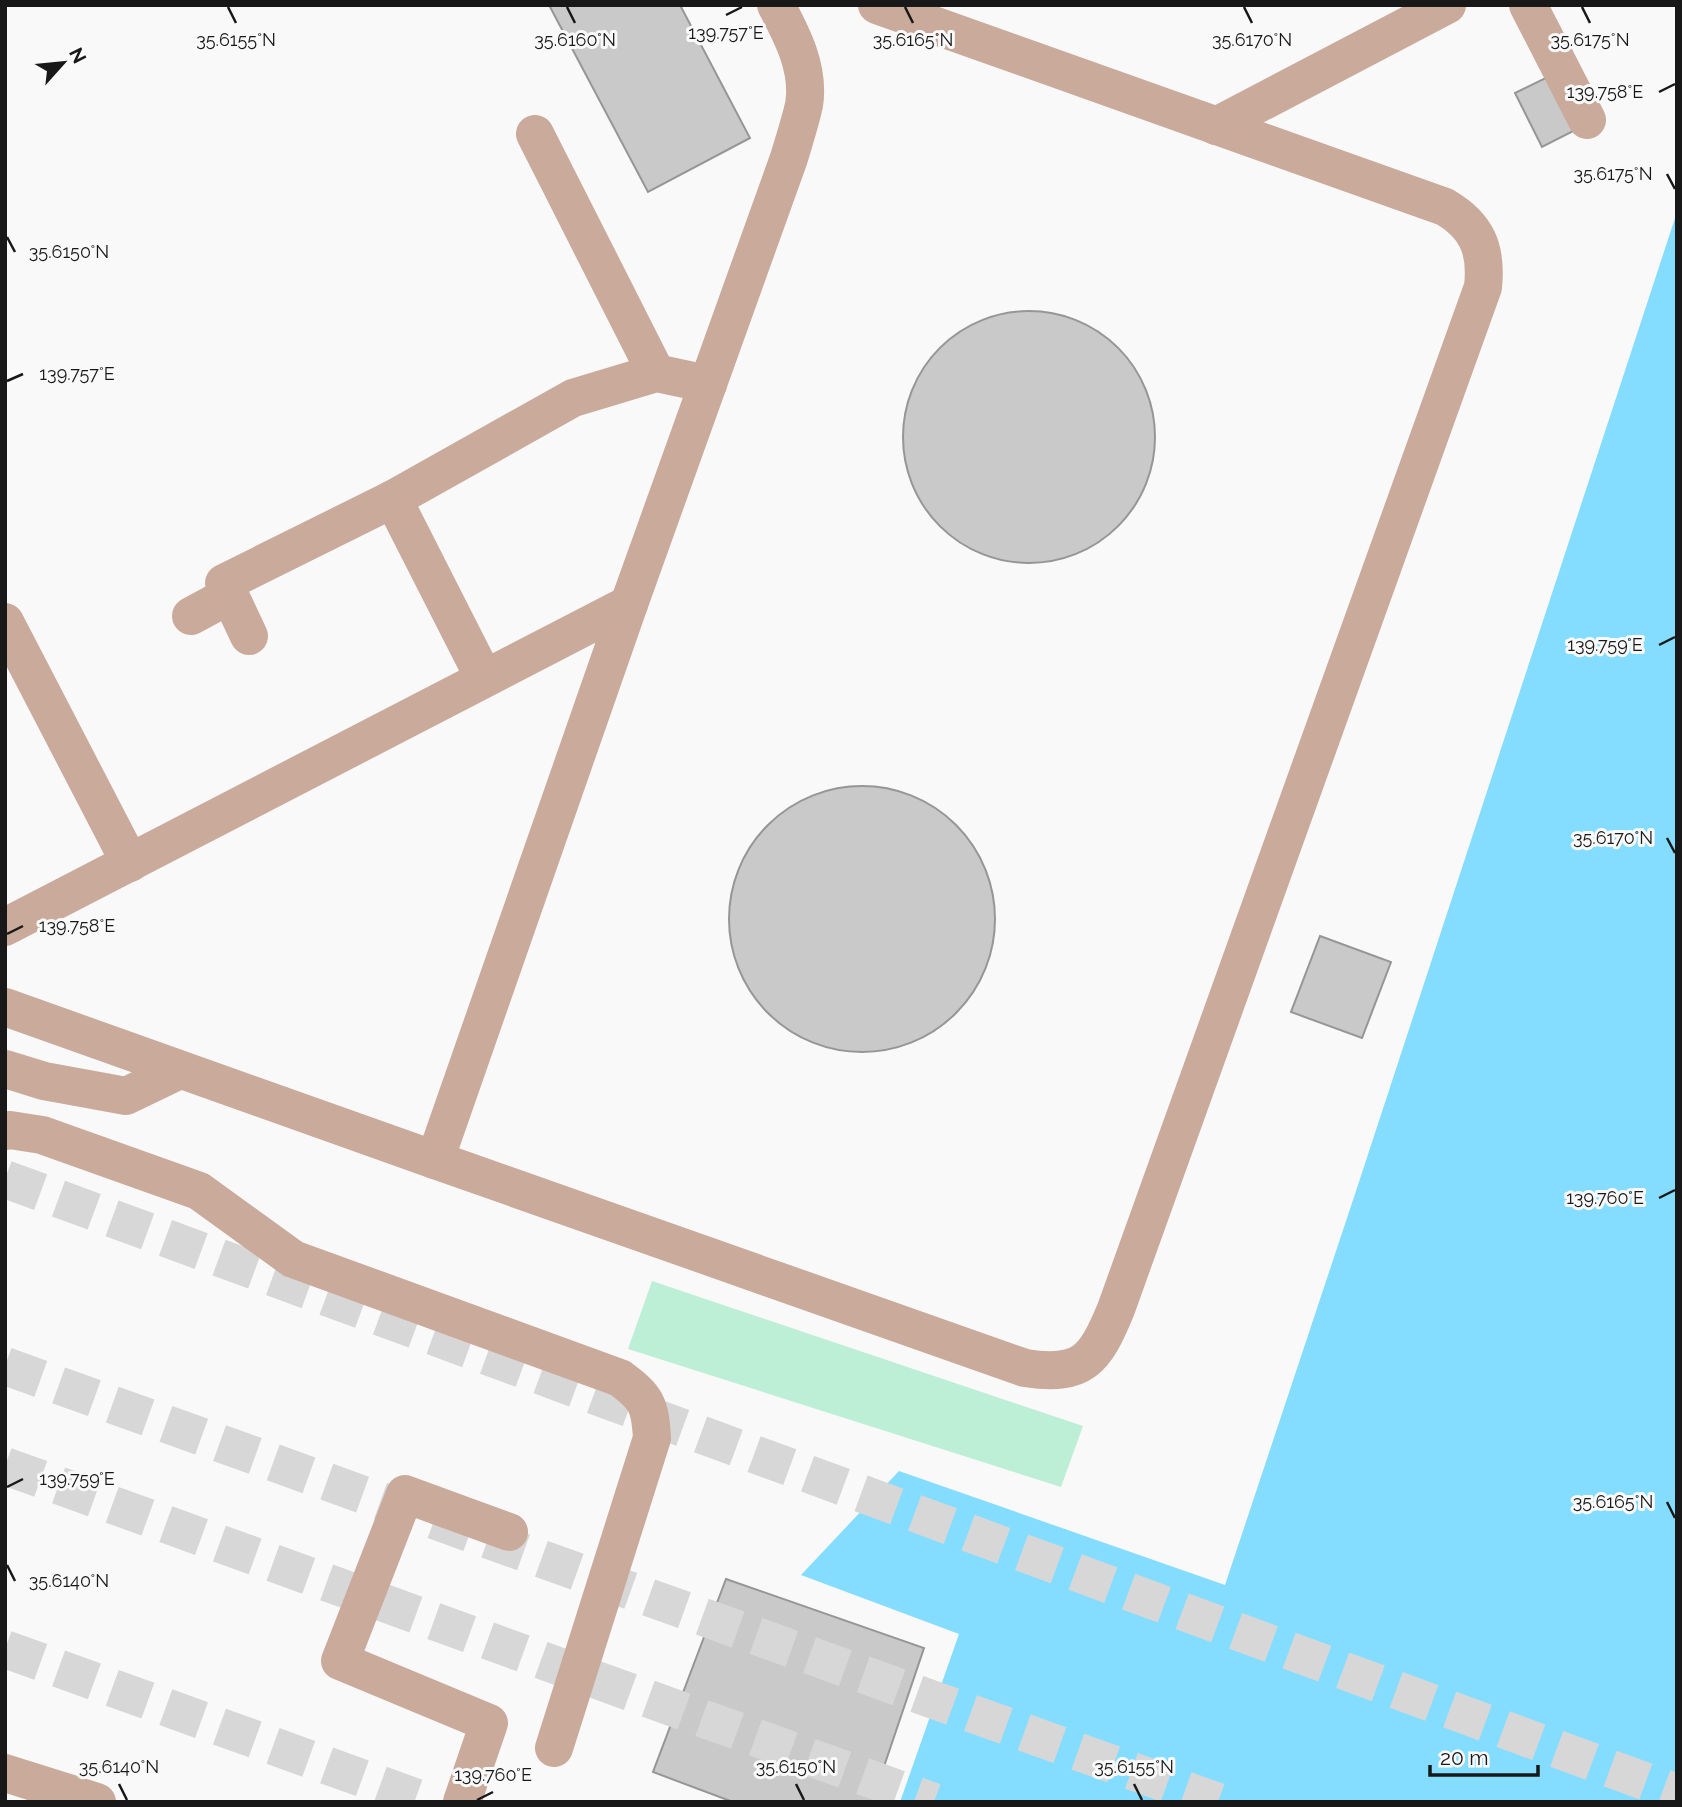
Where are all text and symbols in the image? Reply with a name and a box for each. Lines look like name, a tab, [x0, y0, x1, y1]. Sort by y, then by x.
text: 139.757°E	[688, 22, 764, 43]
north arrow	[28, 28, 98, 98]
text: 35.6155°N	[196, 29, 276, 50]
text: 35.6160°N	[534, 29, 616, 50]
text: 35.6165°N	[873, 29, 953, 50]
text: 35.6170°N	[1212, 29, 1292, 50]
text: 35.6175°N	[1550, 29, 1630, 50]
text: N	[65, 44, 91, 67]
text: 139.758°E	[1567, 81, 1643, 102]
text: 35.6175°N	[1573, 163, 1653, 184]
text: 35.6150°N	[29, 241, 109, 262]
text: 139.757°E	[39, 363, 115, 384]
text: 139.759°E	[1567, 634, 1643, 655]
text: 35.6170°N	[1573, 827, 1653, 848]
text: 139.758°E	[39, 915, 115, 936]
text: 139.760°E	[1566, 1187, 1644, 1208]
text: 139.759°E	[39, 1468, 115, 1489]
text: 35.6165°N	[1573, 1491, 1653, 1512]
text: 35.6140°N	[29, 1570, 109, 1591]
scale bar	[1430, 1734, 1538, 1778]
text: 20 m	[1440, 1745, 1488, 1770]
text: 35.6140°N	[79, 1756, 159, 1777]
text: 35.6150°N	[756, 1756, 836, 1777]
text: 35.6155°N	[1094, 1756, 1174, 1777]
text: 139.760°E	[454, 1764, 532, 1785]

